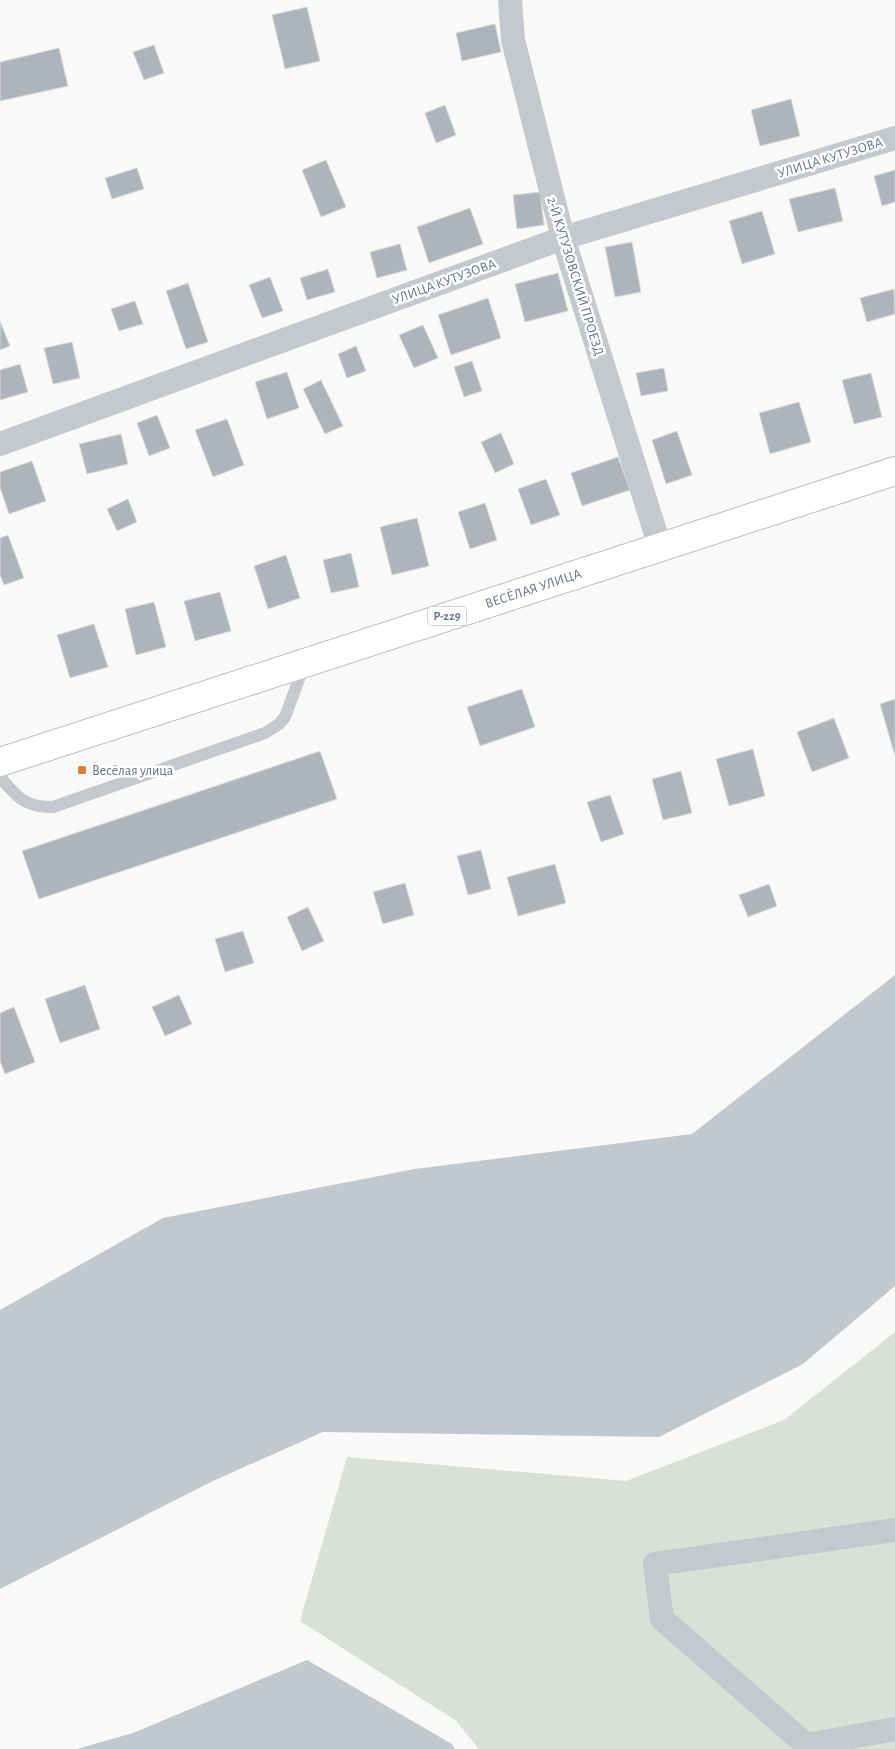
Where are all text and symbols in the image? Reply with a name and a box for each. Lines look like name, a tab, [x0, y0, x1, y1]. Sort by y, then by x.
street label: УЛИЦА КУТУЗОВА	[776, 135, 884, 181]
street label: 2-Й КУТУЗОВСКИЙ ПРОЕЗД	[544, 195, 607, 357]
street label: УЛИЦА КУТУЗОВА	[391, 257, 498, 307]
street label: ВЕСЁЛАЯ УЛИЦА	[483, 565, 583, 611]
road number: Р-229	[428, 606, 466, 626]
marker: Весёлая улица	[76, 764, 88, 776]
place label: Весёлая улица	[92, 764, 174, 778]

